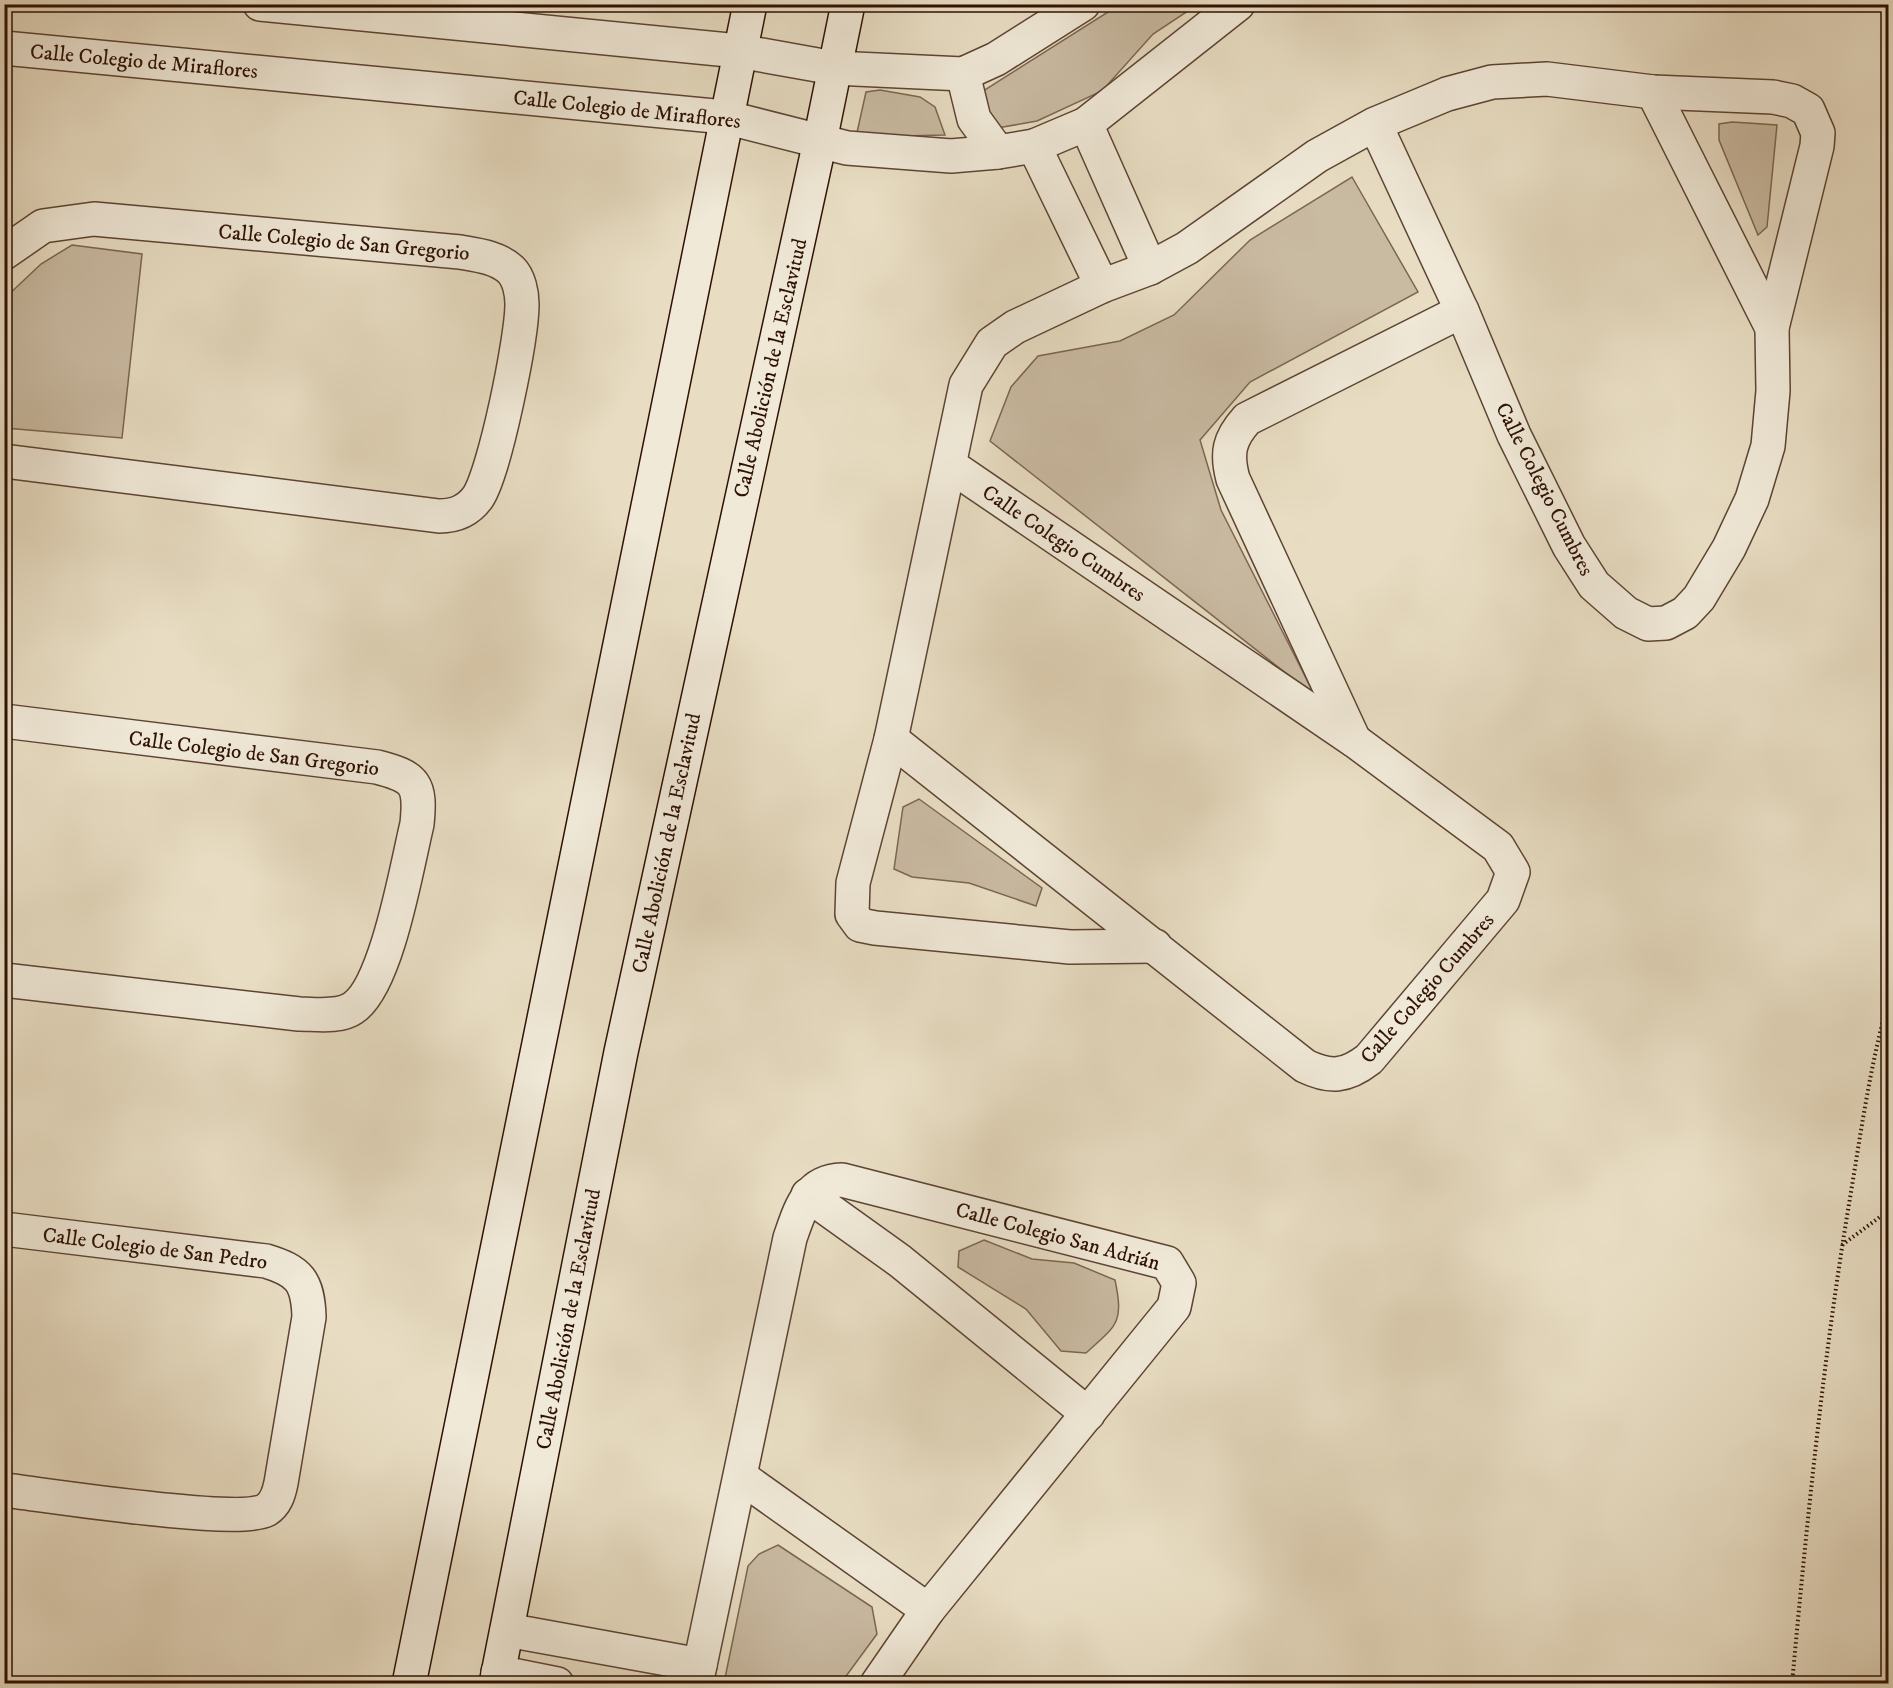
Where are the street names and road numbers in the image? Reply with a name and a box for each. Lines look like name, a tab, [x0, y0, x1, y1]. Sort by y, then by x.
street label: Calle Colegio de Miraflores	[29, 39, 259, 85]
street label: Calle Colegio de Miraflores	[512, 85, 742, 135]
street label: Calle Colegio de San Gregorio	[217, 219, 471, 267]
street label: Calle Abolición de la Esclavitud	[728, 236, 814, 500]
street label: Calle Colegio Cumbres	[1489, 398, 1599, 580]
street label: Calle Colegio Cumbres	[977, 480, 1150, 608]
street label: Calle Abolición de la Esclavitud	[627, 710, 707, 976]
street label: Calle Colegio de San Gregorio	[127, 726, 381, 782]
street label: Calle Colegio Cumbres	[1355, 908, 1500, 1069]
street label: Calle Abolición de la Esclavitud	[531, 1186, 607, 1452]
street label: Calle Colegio San Adrián	[953, 1197, 1163, 1277]
street label: Calle Colegio de San Pedro	[41, 1222, 269, 1276]

